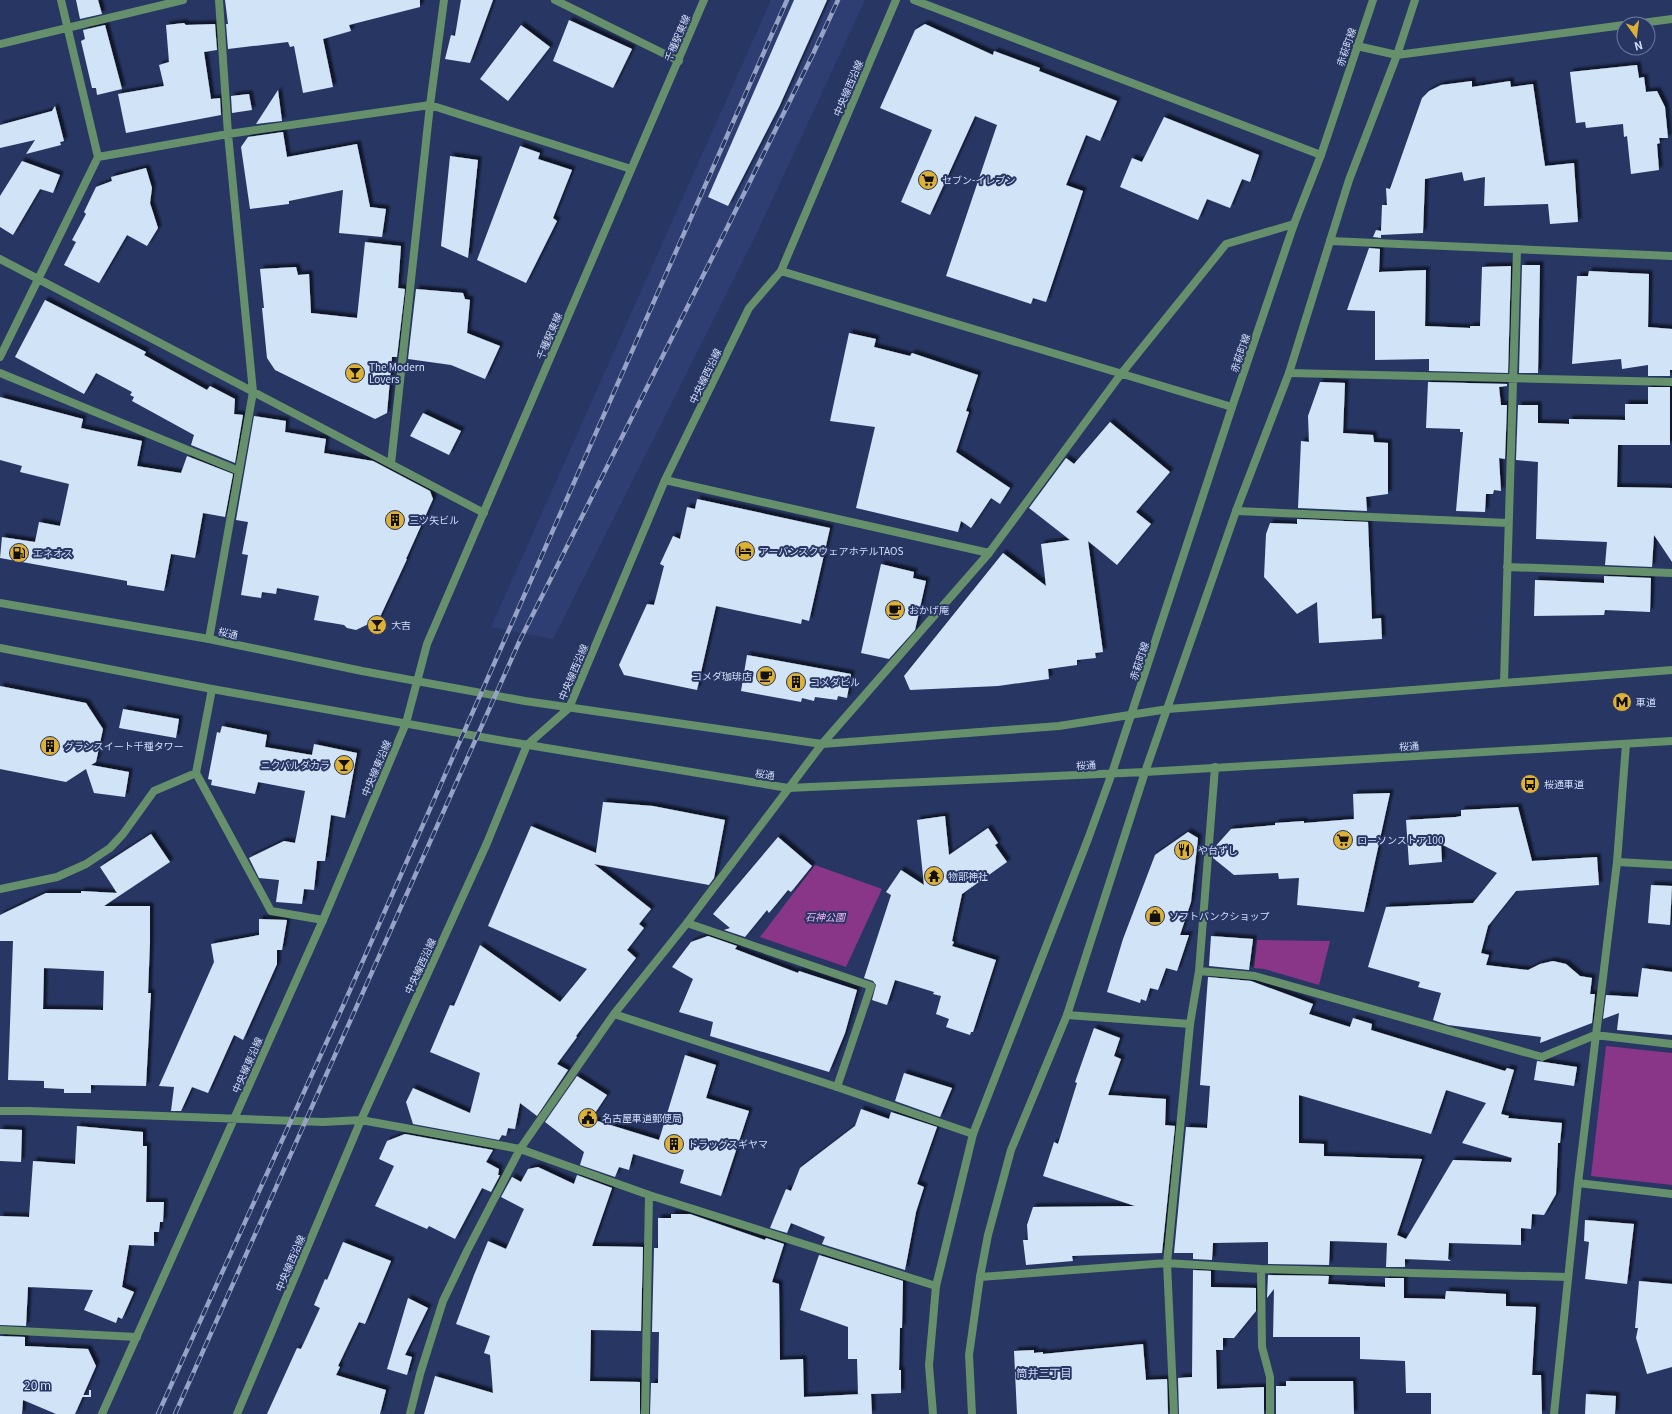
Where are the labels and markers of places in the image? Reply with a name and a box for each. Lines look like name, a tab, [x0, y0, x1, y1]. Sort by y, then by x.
supermarket icon: セブン-イレブン	[917, 169, 939, 191]
place label: セブン-イレブン	[942, 172, 1015, 187]
place label: The Modern Lovers	[369, 359, 425, 386]
bar icon: The Modern Lovers	[344, 362, 366, 384]
building icon: 三ツ矢ビル	[384, 509, 406, 531]
place label: 三ツ矢ビル	[409, 512, 459, 527]
hotel icon: アーバンスクウェアホテルTAOS	[734, 540, 756, 562]
fuel station icon: エネオス	[8, 542, 30, 564]
place label: アーバンスクウェアホテルTAOS	[759, 543, 903, 558]
place label: エネオス	[33, 545, 73, 560]
cafe icon: おかげ庵	[884, 599, 906, 621]
place label: おかげ庵	[909, 602, 949, 617]
bar icon: 大吉	[366, 614, 388, 636]
place label: 大吉	[391, 617, 411, 632]
cafe icon: コメダ珈琲店	[755, 665, 777, 687]
place label: コメダ珈琲店	[692, 668, 752, 683]
building icon: コメダビル	[785, 671, 807, 693]
place label: コメダビル	[810, 674, 860, 689]
metro station icon: 車道	[1611, 691, 1633, 713]
place label: 車道	[1636, 694, 1656, 709]
building icon: グランスイート千種タワー	[39, 735, 61, 757]
place label: グランスイート千種タワー	[64, 738, 184, 753]
bar icon: ニクバルダカラ	[333, 754, 355, 776]
place label: ニクバルダカラ	[261, 757, 330, 772]
bus stop icon: 桜通車道	[1519, 773, 1541, 795]
place label: 桜通車道	[1544, 776, 1584, 791]
supermarket icon: ローソンストア100	[1332, 829, 1354, 851]
place label: ローソンストア100	[1357, 832, 1444, 847]
restaurant icon: や台ずし	[1173, 839, 1195, 861]
place label: や台ずし	[1198, 842, 1238, 857]
temple icon: 物部神社	[923, 865, 945, 887]
place label: 物部神社	[948, 868, 988, 883]
shop icon: ソフトバンクショップ	[1144, 905, 1166, 927]
place label: ソフトバンクショップ	[1169, 908, 1270, 923]
public building icon: 名古屋車道郵便局	[577, 1107, 599, 1129]
place label: 名古屋車道郵便局	[602, 1110, 682, 1125]
building icon: ドラッグスギヤマ	[663, 1133, 685, 1155]
place label: ドラッグスギヤマ	[688, 1136, 768, 1151]

